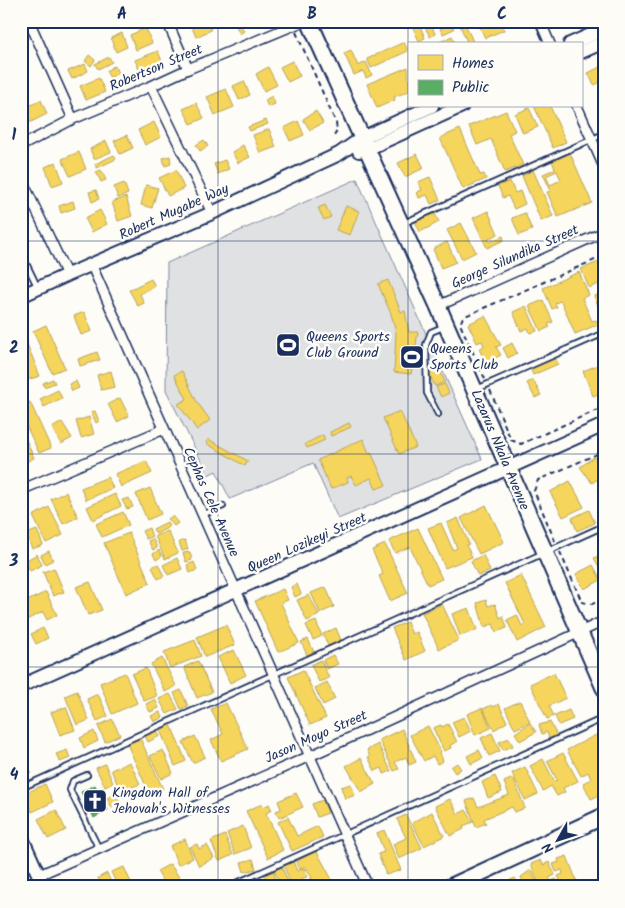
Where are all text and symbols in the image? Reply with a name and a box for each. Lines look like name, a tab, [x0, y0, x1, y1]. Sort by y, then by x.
text: A	[117, 2, 127, 27]
text: B	[307, 2, 317, 27]
text: C	[497, 2, 507, 27]
street label: Robertson Street	[106, 38, 206, 97]
legend	[408, 42, 582, 108]
text: Homes	[452, 52, 495, 76]
text: Public	[452, 76, 489, 100]
text: 1	[12, 123, 17, 148]
street label: Robert Mugabe Way	[116, 178, 233, 246]
street label: George Silundika Street	[448, 219, 583, 295]
place label: Queens Sports Club Ground	[306, 326, 390, 364]
sports icon: Queens Sports Club Ground	[275, 332, 301, 358]
text: 2	[9, 336, 19, 361]
place label: Queens Sports Club	[430, 338, 499, 376]
sports icon: Queens Sports Club	[399, 344, 425, 370]
street label: Lazarus Nkala Avenue	[465, 386, 536, 514]
street label: Cephas Cele Avenue	[177, 443, 245, 561]
street label: Queen Lozikeyi Street	[244, 507, 371, 579]
text: 3	[9, 549, 19, 574]
street label: Jason Moyo Street	[261, 704, 371, 769]
text: 4	[10, 763, 19, 788]
place label: Kingdom Hall of Jehovah's Witnesses	[112, 782, 230, 820]
church icon: Kingdom Hall of Jehovah's Witnesses	[82, 788, 108, 814]
north arrow	[532, 816, 582, 866]
text: N	[537, 837, 560, 858]

